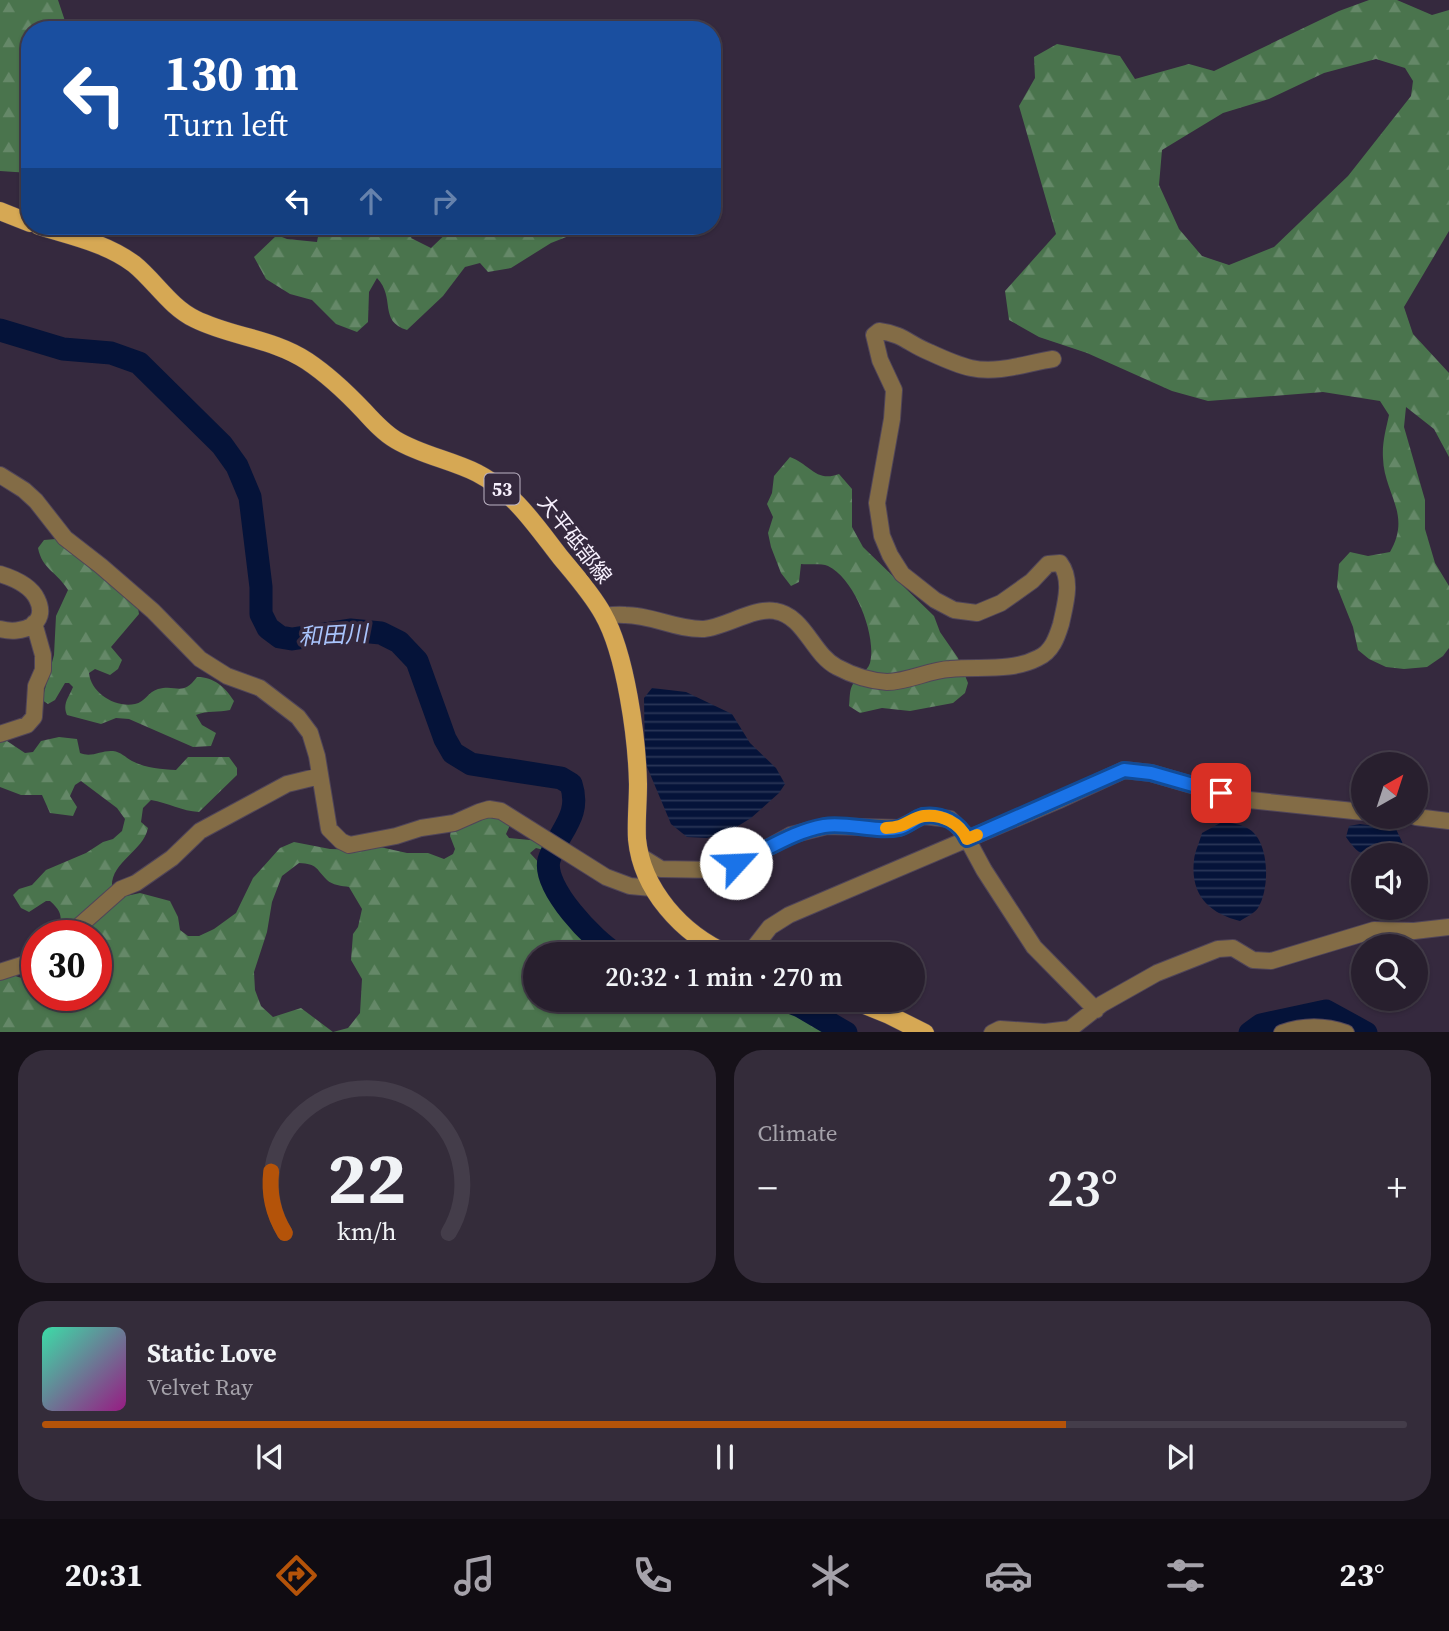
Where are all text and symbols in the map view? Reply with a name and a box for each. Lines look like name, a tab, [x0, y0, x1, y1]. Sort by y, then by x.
text: 130 m	[164, 39, 299, 106]
icon: left	[49, 49, 140, 140]
text: Turn left	[164, 103, 288, 147]
icon: left	[279, 182, 317, 220]
icon: ahead	[352, 182, 390, 220]
icon: right	[425, 182, 463, 220]
road number: 53	[484, 474, 520, 504]
street label: 大平砥部線	[531, 489, 619, 589]
water label: 和田川	[298, 617, 371, 653]
north arrow	[1351, 752, 1428, 830]
map controls	[1351, 752, 1428, 1011]
pin	[1191, 763, 1251, 823]
icon: arrive	[1202, 774, 1240, 812]
position arrow	[699, 826, 773, 900]
button: sound	[1351, 843, 1428, 920]
speed limit sign: 30	[21, 920, 112, 1011]
button: search	[1351, 934, 1428, 1011]
text: 20:32 · 1 min · 270 m	[605, 959, 843, 995]
text: Climate	[758, 1117, 837, 1149]
text: 22	[327, 1128, 406, 1227]
text: 23°	[1047, 1152, 1118, 1223]
text: −	[758, 1162, 778, 1214]
text: +	[1387, 1162, 1407, 1214]
text: km/h	[337, 1213, 397, 1247]
text: Static Love	[147, 1335, 276, 1371]
text: Velvet Ray	[147, 1371, 253, 1403]
icon: previous	[251, 1438, 289, 1476]
icon: pause	[706, 1438, 744, 1476]
icon: next	[1161, 1438, 1199, 1476]
icon: directions	[272, 1551, 321, 1600]
icon: music	[450, 1551, 499, 1600]
icon: phone	[628, 1551, 677, 1600]
icon: climate	[806, 1551, 855, 1600]
icon: car	[984, 1551, 1033, 1600]
icon: filters	[1161, 1551, 1210, 1600]
text: 20:31	[64, 1553, 143, 1597]
text: 23°	[1339, 1553, 1385, 1597]

